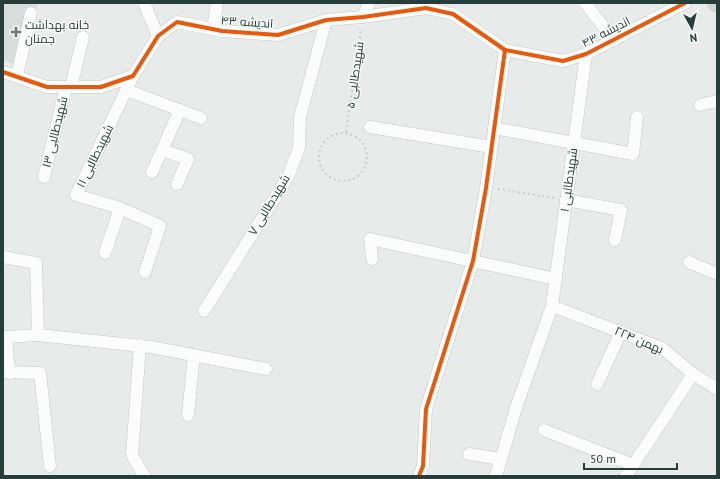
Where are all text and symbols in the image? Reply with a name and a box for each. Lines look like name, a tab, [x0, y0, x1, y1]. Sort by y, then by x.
north arrow	[672, 8, 712, 48]
street label: اندیشه ۴۳	[220, 12, 274, 31]
street label: اندیشه ۴۳	[579, 13, 633, 50]
place label: خانه بهداشت جمنان	[25, 17, 89, 46]
marker: خانه بهداشت جمنان	[10, 26, 22, 38]
text: N	[689, 30, 698, 45]
street label: شهیدطالبی ۵	[342, 40, 367, 109]
street label: شهیدطالبی ۱۳	[38, 95, 71, 169]
street label: شهیدطالبی ۱۱	[73, 122, 116, 190]
street label: شهیدطالبی ۱	[557, 147, 580, 213]
street label: شهیدطالبی ۷	[245, 172, 293, 238]
street label: ۲۲بهمن ۴	[613, 323, 666, 356]
scale bar	[584, 445, 677, 471]
text: 50 m	[590, 451, 616, 466]

